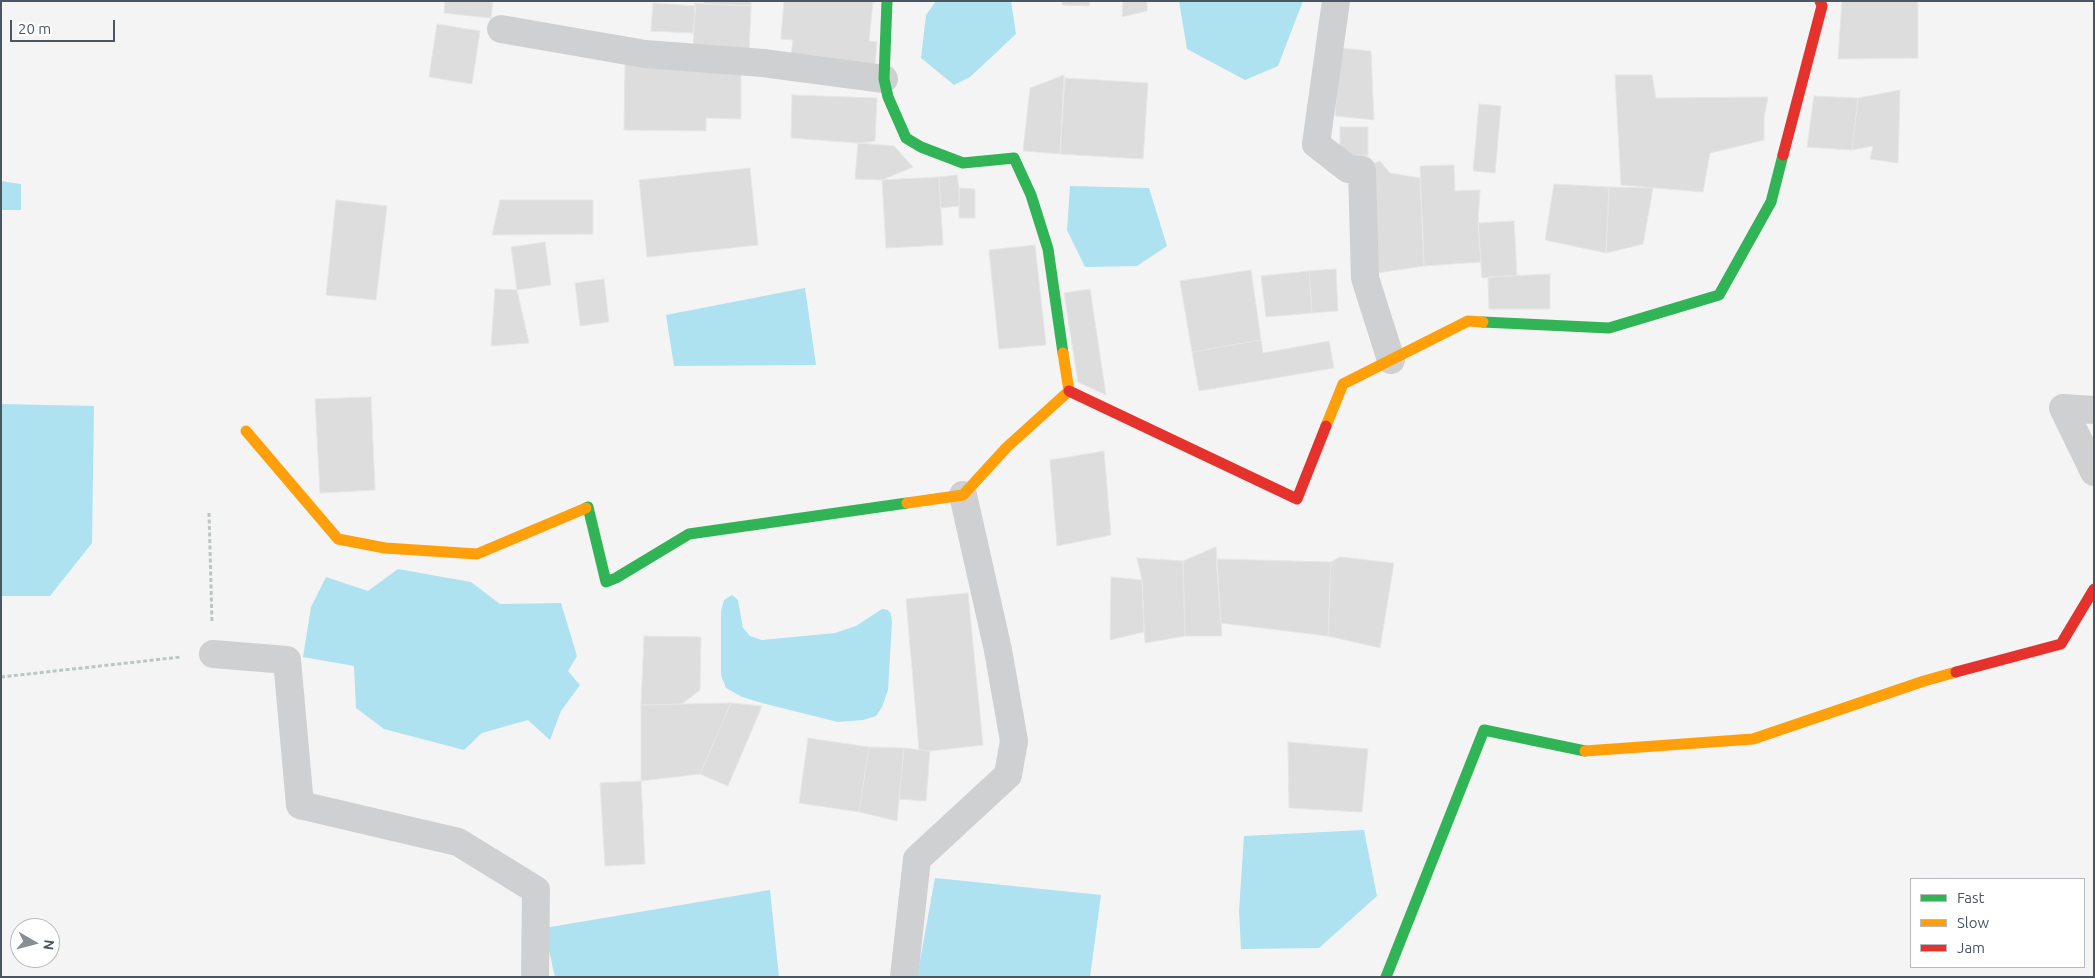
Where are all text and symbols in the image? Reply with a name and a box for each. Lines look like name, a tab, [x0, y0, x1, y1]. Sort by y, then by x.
scale bar	[12, 10, 118, 42]
text: 20 m	[18, 20, 51, 37]
legend	[1910, 878, 2085, 968]
text: Fast	[1957, 889, 1984, 906]
text: Slow	[1957, 914, 1989, 931]
north arrow	[10, 918, 60, 968]
text: N	[40, 939, 58, 951]
text: Jam	[1957, 939, 1985, 956]

